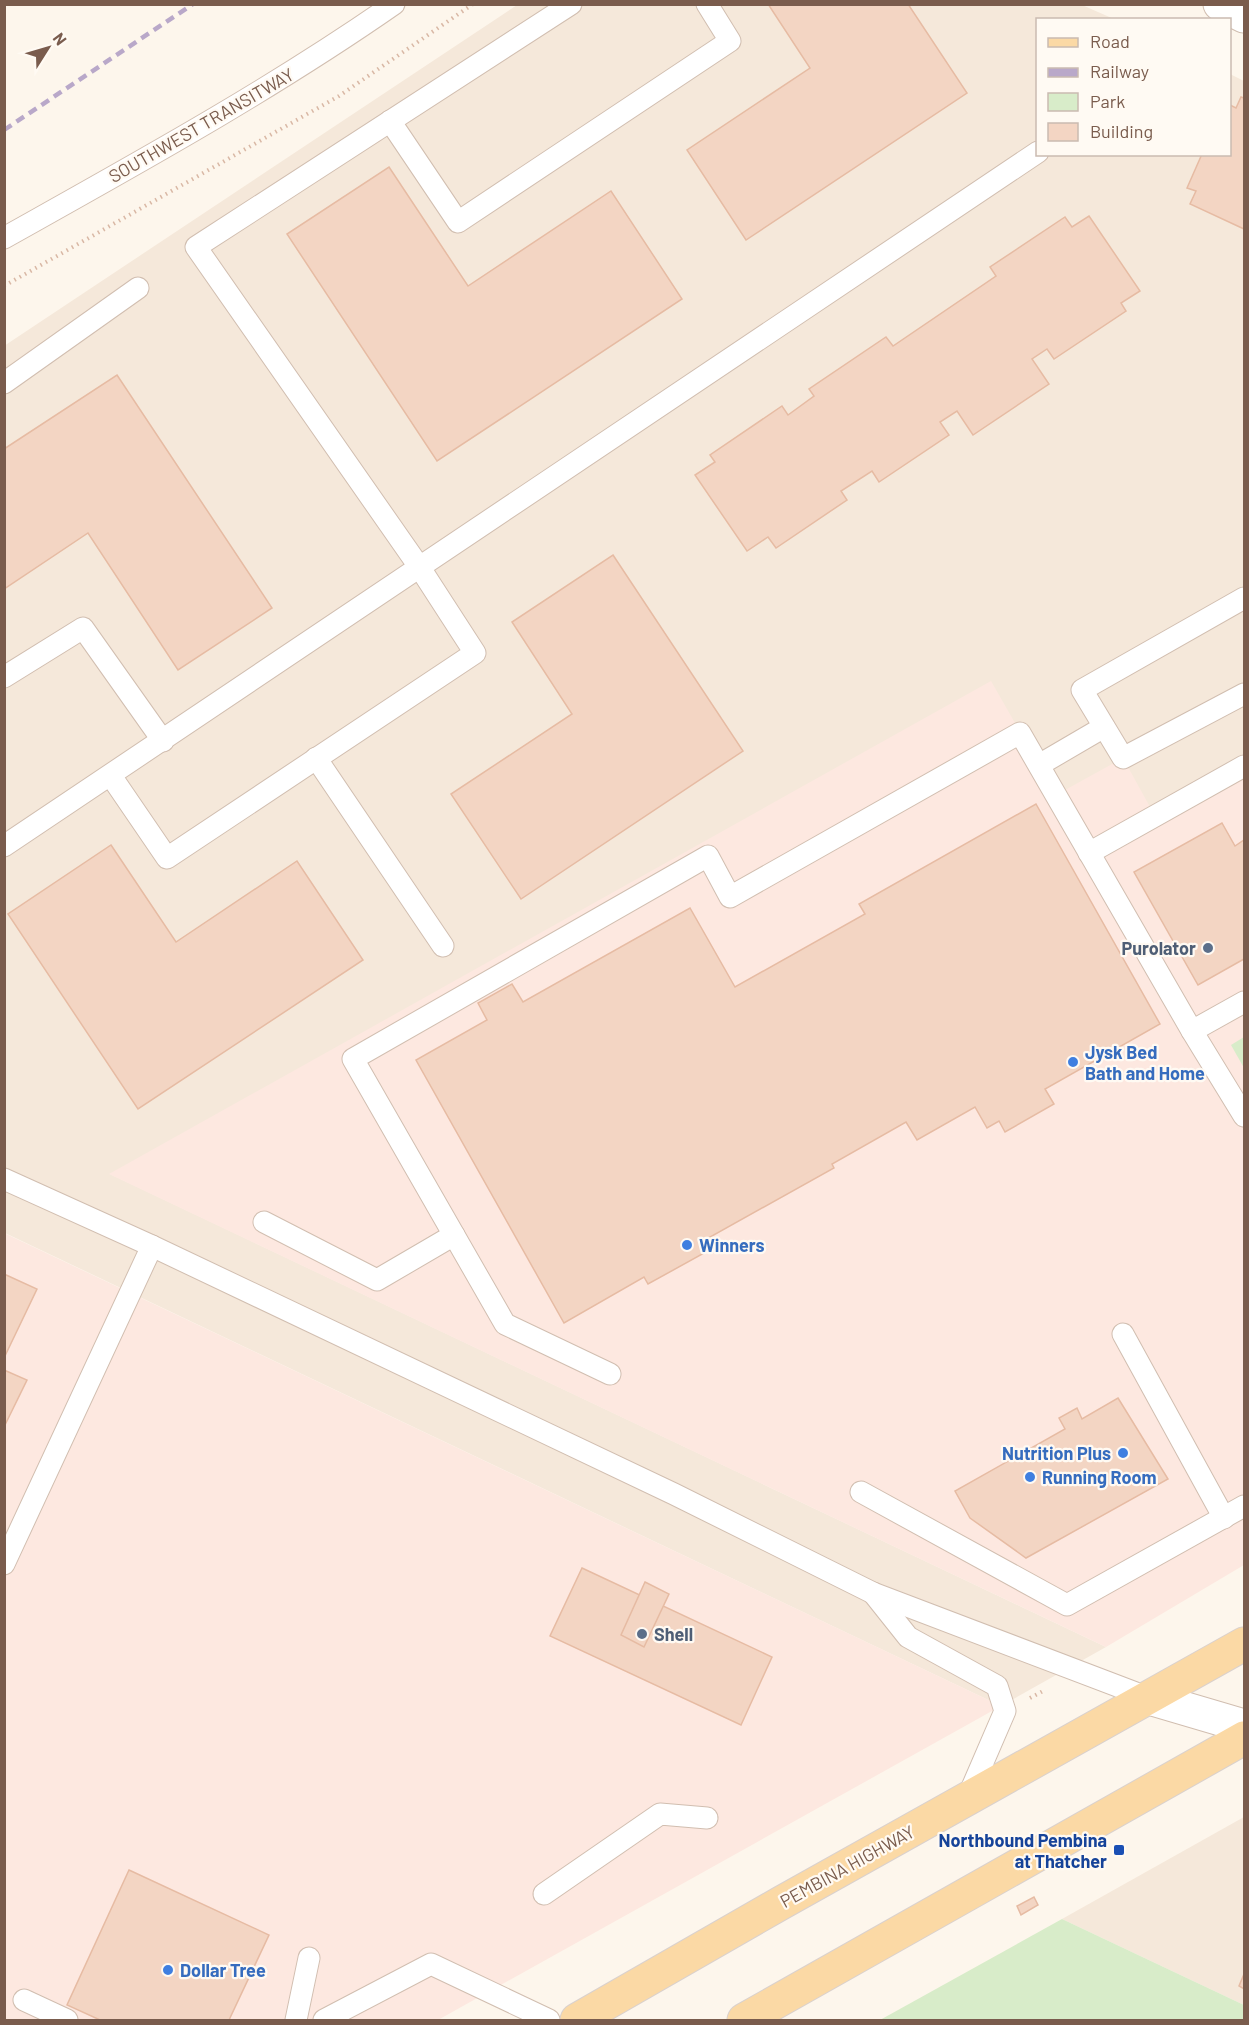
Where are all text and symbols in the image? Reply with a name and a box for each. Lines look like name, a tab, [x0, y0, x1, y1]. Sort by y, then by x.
north arrow	[18, 18, 78, 78]
legend	[1036, 18, 1231, 156]
text: N	[50, 29, 71, 49]
text: Road	[1090, 30, 1130, 52]
text: Railway	[1090, 60, 1149, 82]
street label: SOUTHWEST TRANSITWAY	[104, 63, 298, 187]
text: Park	[1090, 90, 1125, 112]
text: Building	[1090, 120, 1153, 142]
place label: Purolator	[1121, 937, 1196, 959]
marker: Purolator	[1201, 941, 1215, 955]
place label: Jysk Bed Bath and Home	[1085, 1041, 1205, 1084]
marker: Jysk Bed Bath and Home	[1066, 1055, 1080, 1069]
place label: Winners	[699, 1234, 765, 1256]
marker: Winners	[680, 1238, 694, 1252]
place label: Nutrition Plus	[1002, 1442, 1111, 1464]
marker: Nutrition Plus	[1116, 1446, 1130, 1460]
place label: Running Room	[1042, 1466, 1157, 1488]
marker: Running Room	[1023, 1470, 1037, 1484]
place label: Shell	[654, 1623, 693, 1645]
marker: Shell	[635, 1627, 649, 1641]
street label: PEMBINA HIGHWAY	[776, 1820, 918, 1912]
place label: Northbound Pembina at Thatcher	[939, 1829, 1107, 1872]
marker: Northbound Pembina at Thatcher	[1112, 1843, 1126, 1857]
place label: Dollar Tree	[180, 1959, 266, 1981]
marker: Dollar Tree	[161, 1963, 175, 1977]

